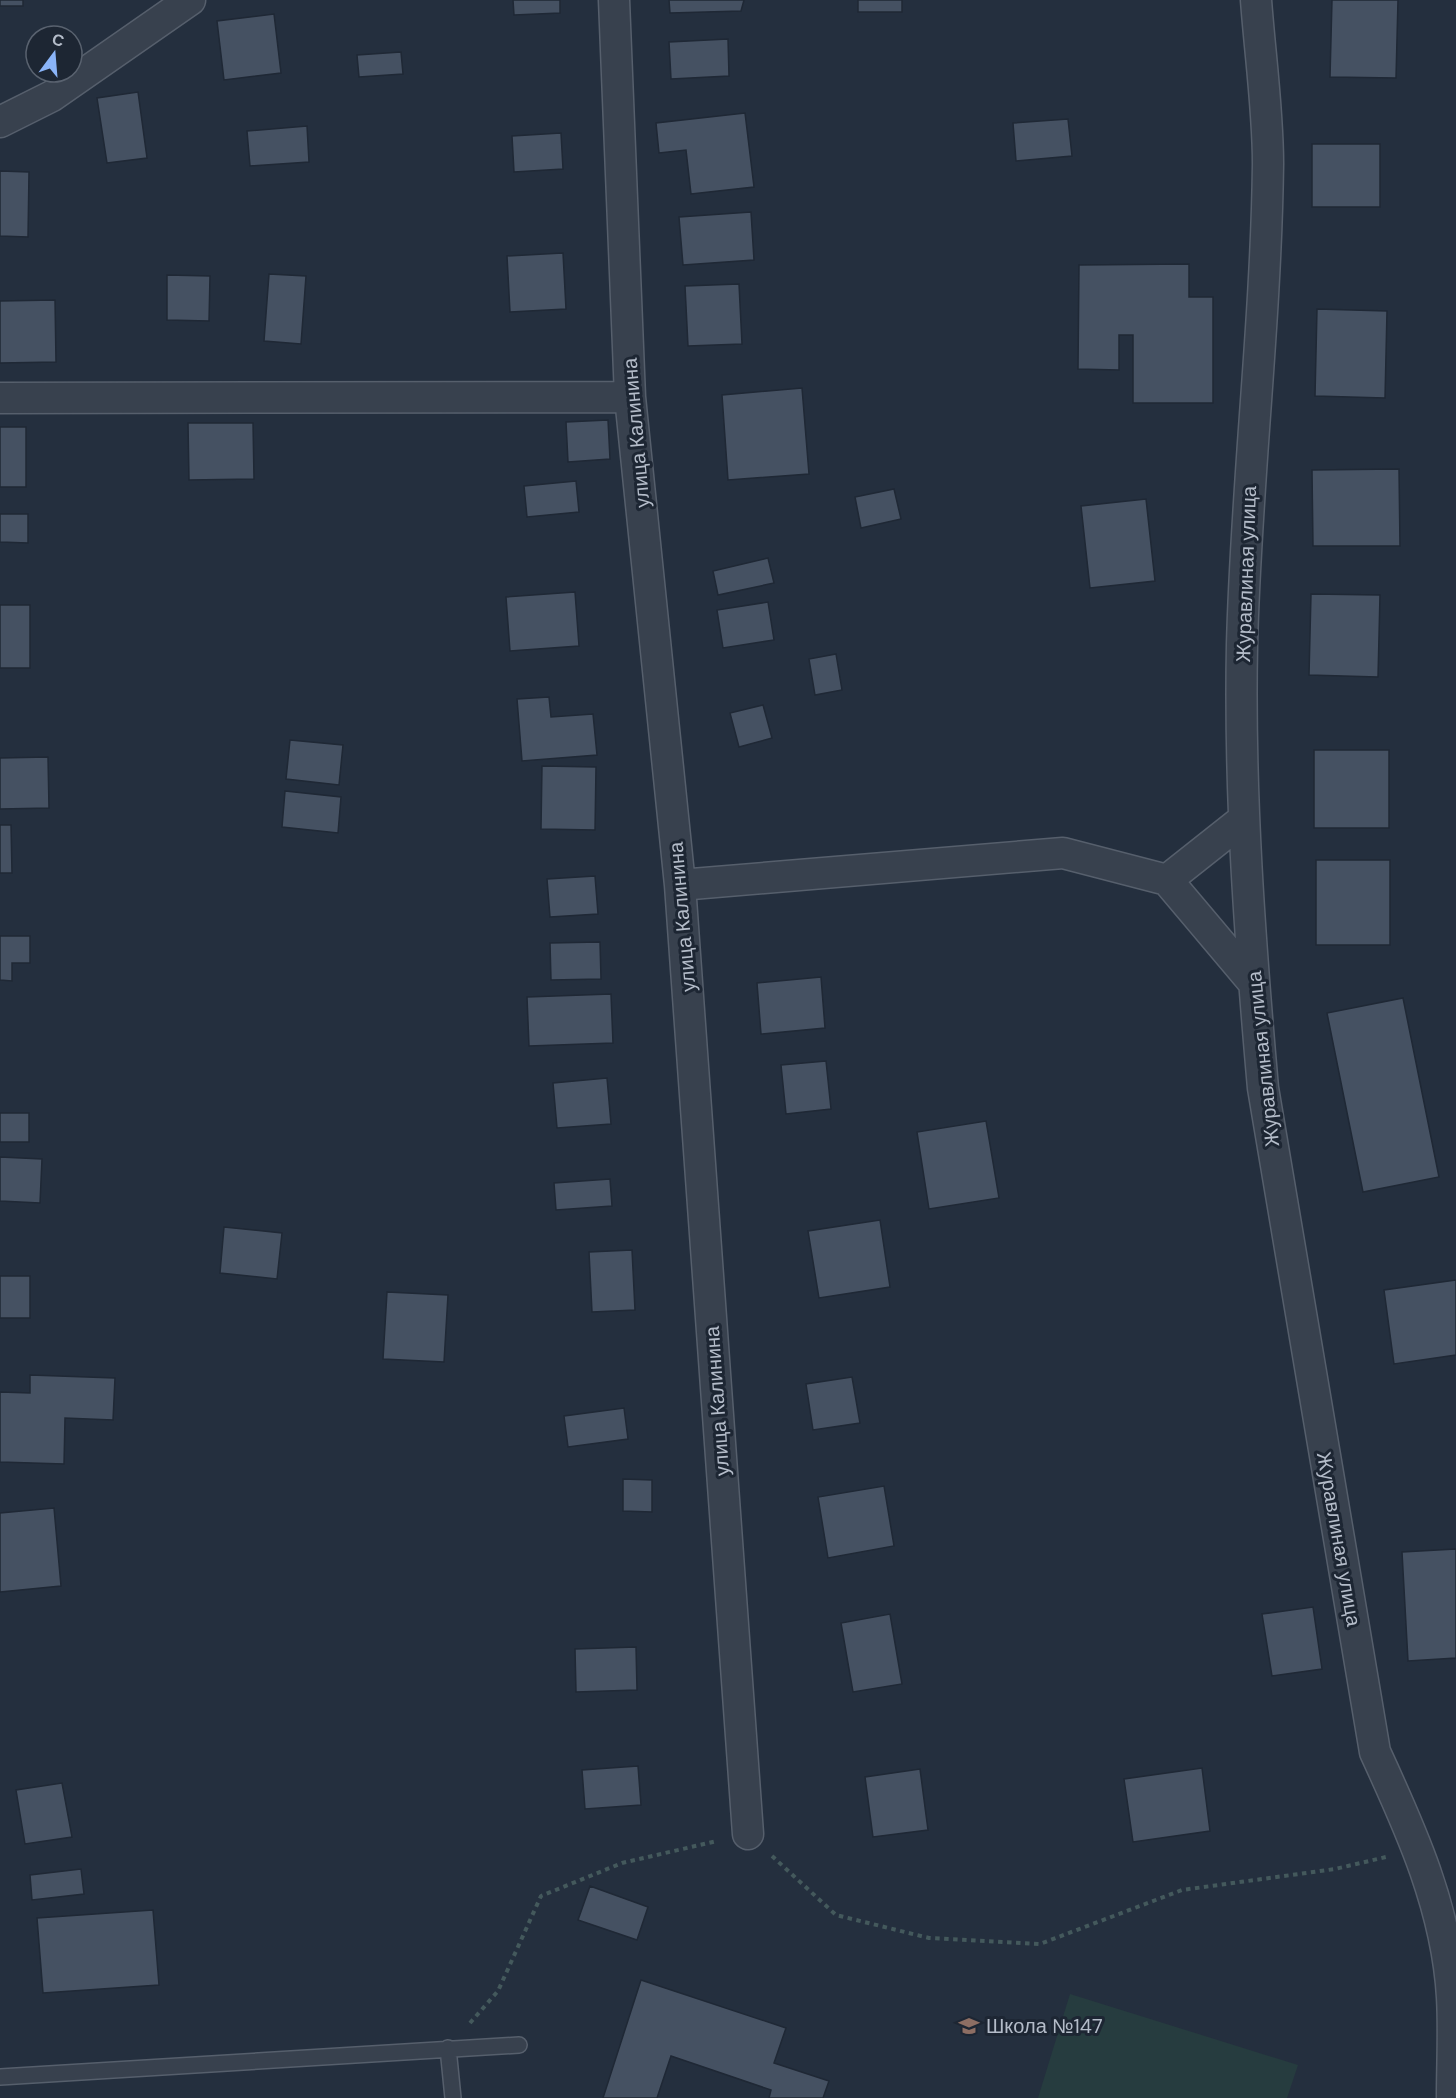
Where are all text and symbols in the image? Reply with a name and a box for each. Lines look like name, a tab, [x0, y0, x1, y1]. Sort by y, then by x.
north arrow	[24, 24, 84, 84]
text: С	[50, 28, 67, 52]
street label: улица Калинина	[616, 356, 656, 509]
street label: Журавлиная улица	[1230, 484, 1262, 663]
street label: улица Калинина	[662, 840, 702, 993]
street label: Журавлиная улица	[1241, 969, 1285, 1148]
street label: улица Калинина	[699, 1324, 735, 1477]
street label: Журавлиная улица	[1311, 1450, 1367, 1629]
place label: Школа №147	[986, 2013, 1103, 2039]
school or university icon: Школа №147	[957, 2014, 981, 2038]

